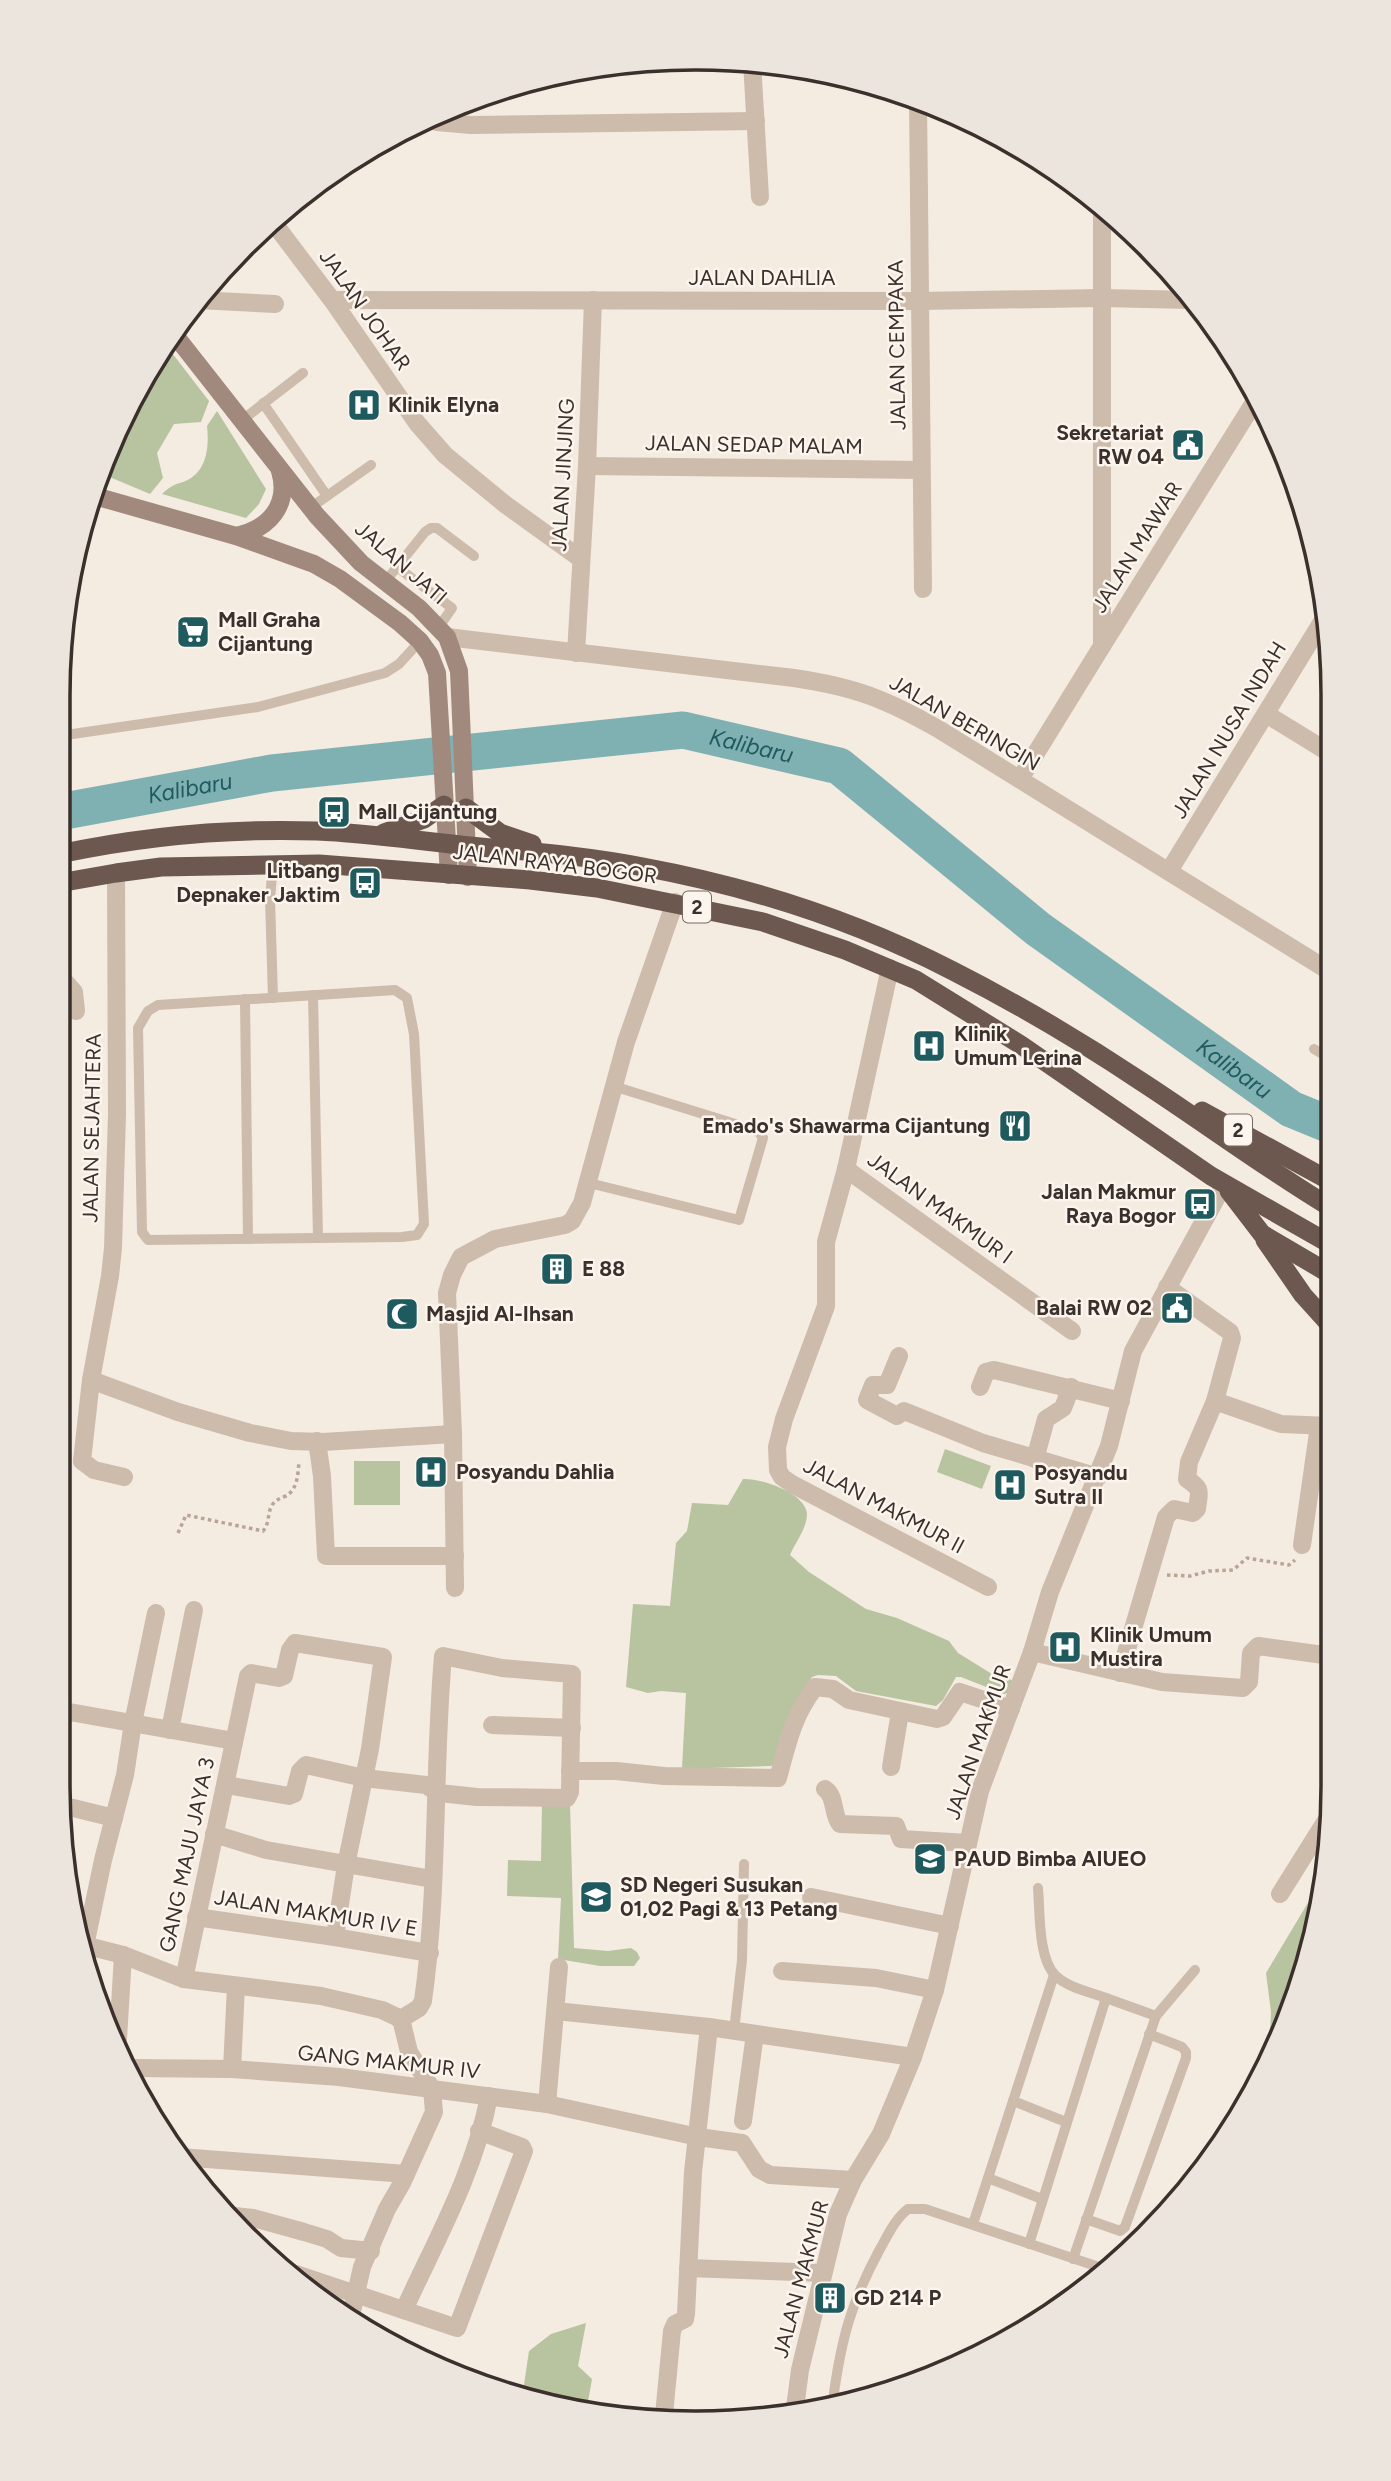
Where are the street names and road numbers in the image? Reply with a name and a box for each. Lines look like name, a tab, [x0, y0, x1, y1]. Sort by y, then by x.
street label: JALAN JOHAR	[314, 244, 416, 375]
street label: JALAN CEMPAKA	[883, 260, 910, 430]
street label: JALAN DAHLIA	[689, 265, 835, 290]
street label: JALAN JINJING	[546, 398, 579, 552]
street label: JALAN SEDAP MALAM	[645, 430, 863, 459]
street label: JALAN MAWAR	[1086, 477, 1187, 617]
street label: JALAN JATI	[350, 516, 452, 609]
street label: JALAN NUSA INDAH	[1166, 637, 1291, 822]
street label: JALAN BERINGIN	[886, 669, 1045, 776]
street label: JALAN RAYA BOGOR	[452, 839, 659, 888]
road number: 2	[683, 892, 711, 923]
street label: JALAN SEJAHTERA	[77, 1033, 106, 1223]
road number: 2	[1224, 1114, 1252, 1146]
street label: JALAN MAKMUR I	[863, 1147, 1018, 1269]
street label: JALAN MAKMUR II	[799, 1453, 969, 1559]
street label: JALAN MAKMUR	[939, 1661, 1016, 1823]
street label: GANG MAJU JAYA 3	[154, 1755, 219, 1955]
street label: JALAN MAKMUR IV E	[213, 1884, 419, 1941]
street label: GANG MAKMUR IV	[297, 2039, 482, 2084]
street label: JALAN MAKMUR	[767, 2197, 834, 2360]

